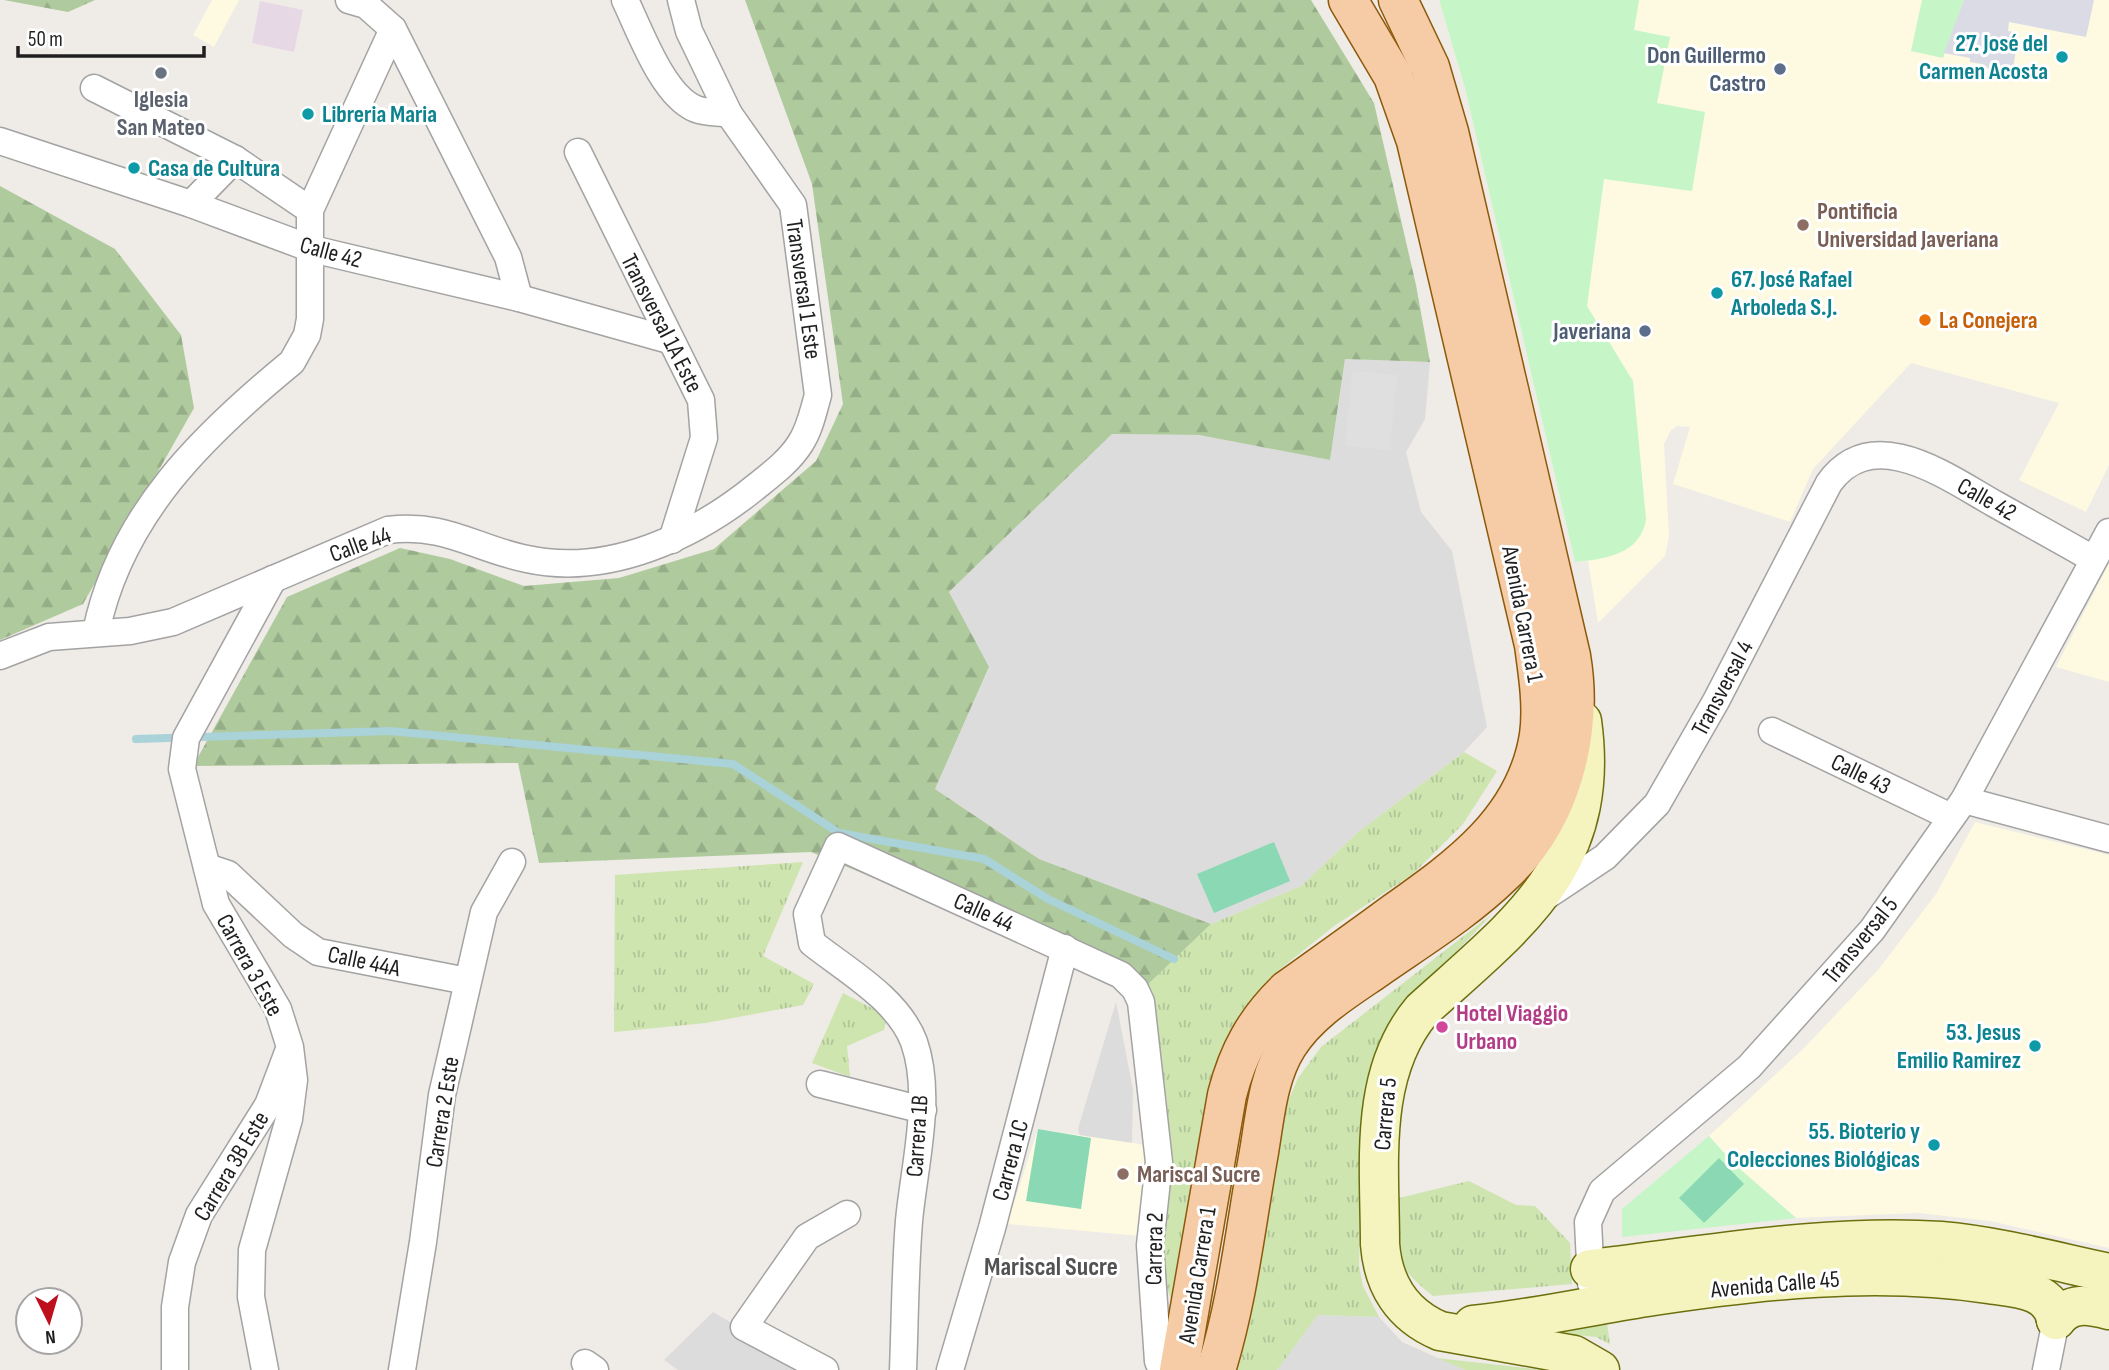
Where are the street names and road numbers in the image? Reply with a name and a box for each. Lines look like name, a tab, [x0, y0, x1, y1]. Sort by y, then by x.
street label: Transversal 1 Este	[779, 217, 828, 361]
street label: Calle 42	[297, 230, 365, 275]
street label: Transversal 1A Este	[614, 249, 709, 398]
street label: Calle 42	[1952, 472, 2021, 527]
street label: Calle 44	[326, 520, 395, 569]
street label: Avenida Carrera 1	[1495, 543, 1550, 685]
street label: Transversal 4	[1685, 636, 1760, 741]
street label: Calle 43	[1826, 748, 1895, 801]
street label: Calle 44	[949, 886, 1018, 939]
street label: Transversal 5	[1817, 891, 1904, 990]
street label: Carrera 3 Este	[210, 909, 289, 1021]
street label: Calle 44A	[325, 940, 403, 983]
street label: Carrera 2 Este	[419, 1054, 466, 1170]
street label: Carrera 5	[1368, 1077, 1403, 1152]
street label: Carrera 1B	[900, 1094, 935, 1178]
street label: Carrera 3B Este	[187, 1106, 276, 1226]
street label: Carrera 1C	[986, 1116, 1035, 1204]
street label: Avenida Carrera 1	[1172, 1204, 1223, 1346]
street label: Carrera 2	[1139, 1212, 1170, 1286]
street label: Avenida Calle 45	[1708, 1264, 1841, 1305]

